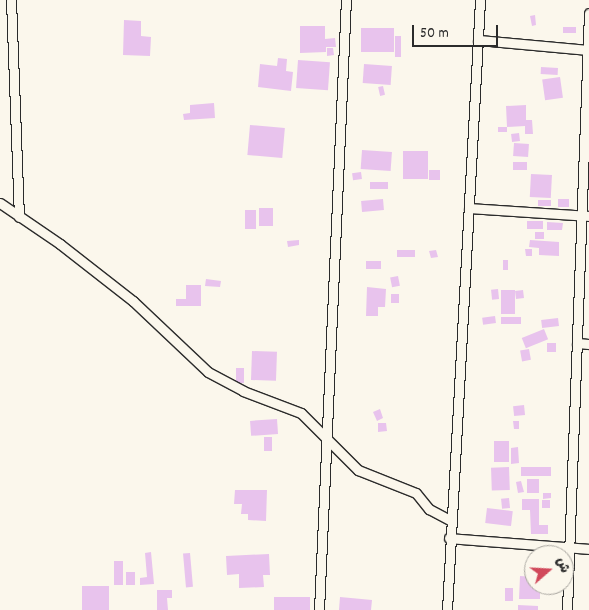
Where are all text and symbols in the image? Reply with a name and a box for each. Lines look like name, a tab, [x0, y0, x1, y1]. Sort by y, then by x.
scale bar	[414, 15, 500, 47]
text: 50 m	[420, 23, 449, 45]
north arrow	[524, 545, 574, 595]
text: ش	[550, 555, 574, 576]

